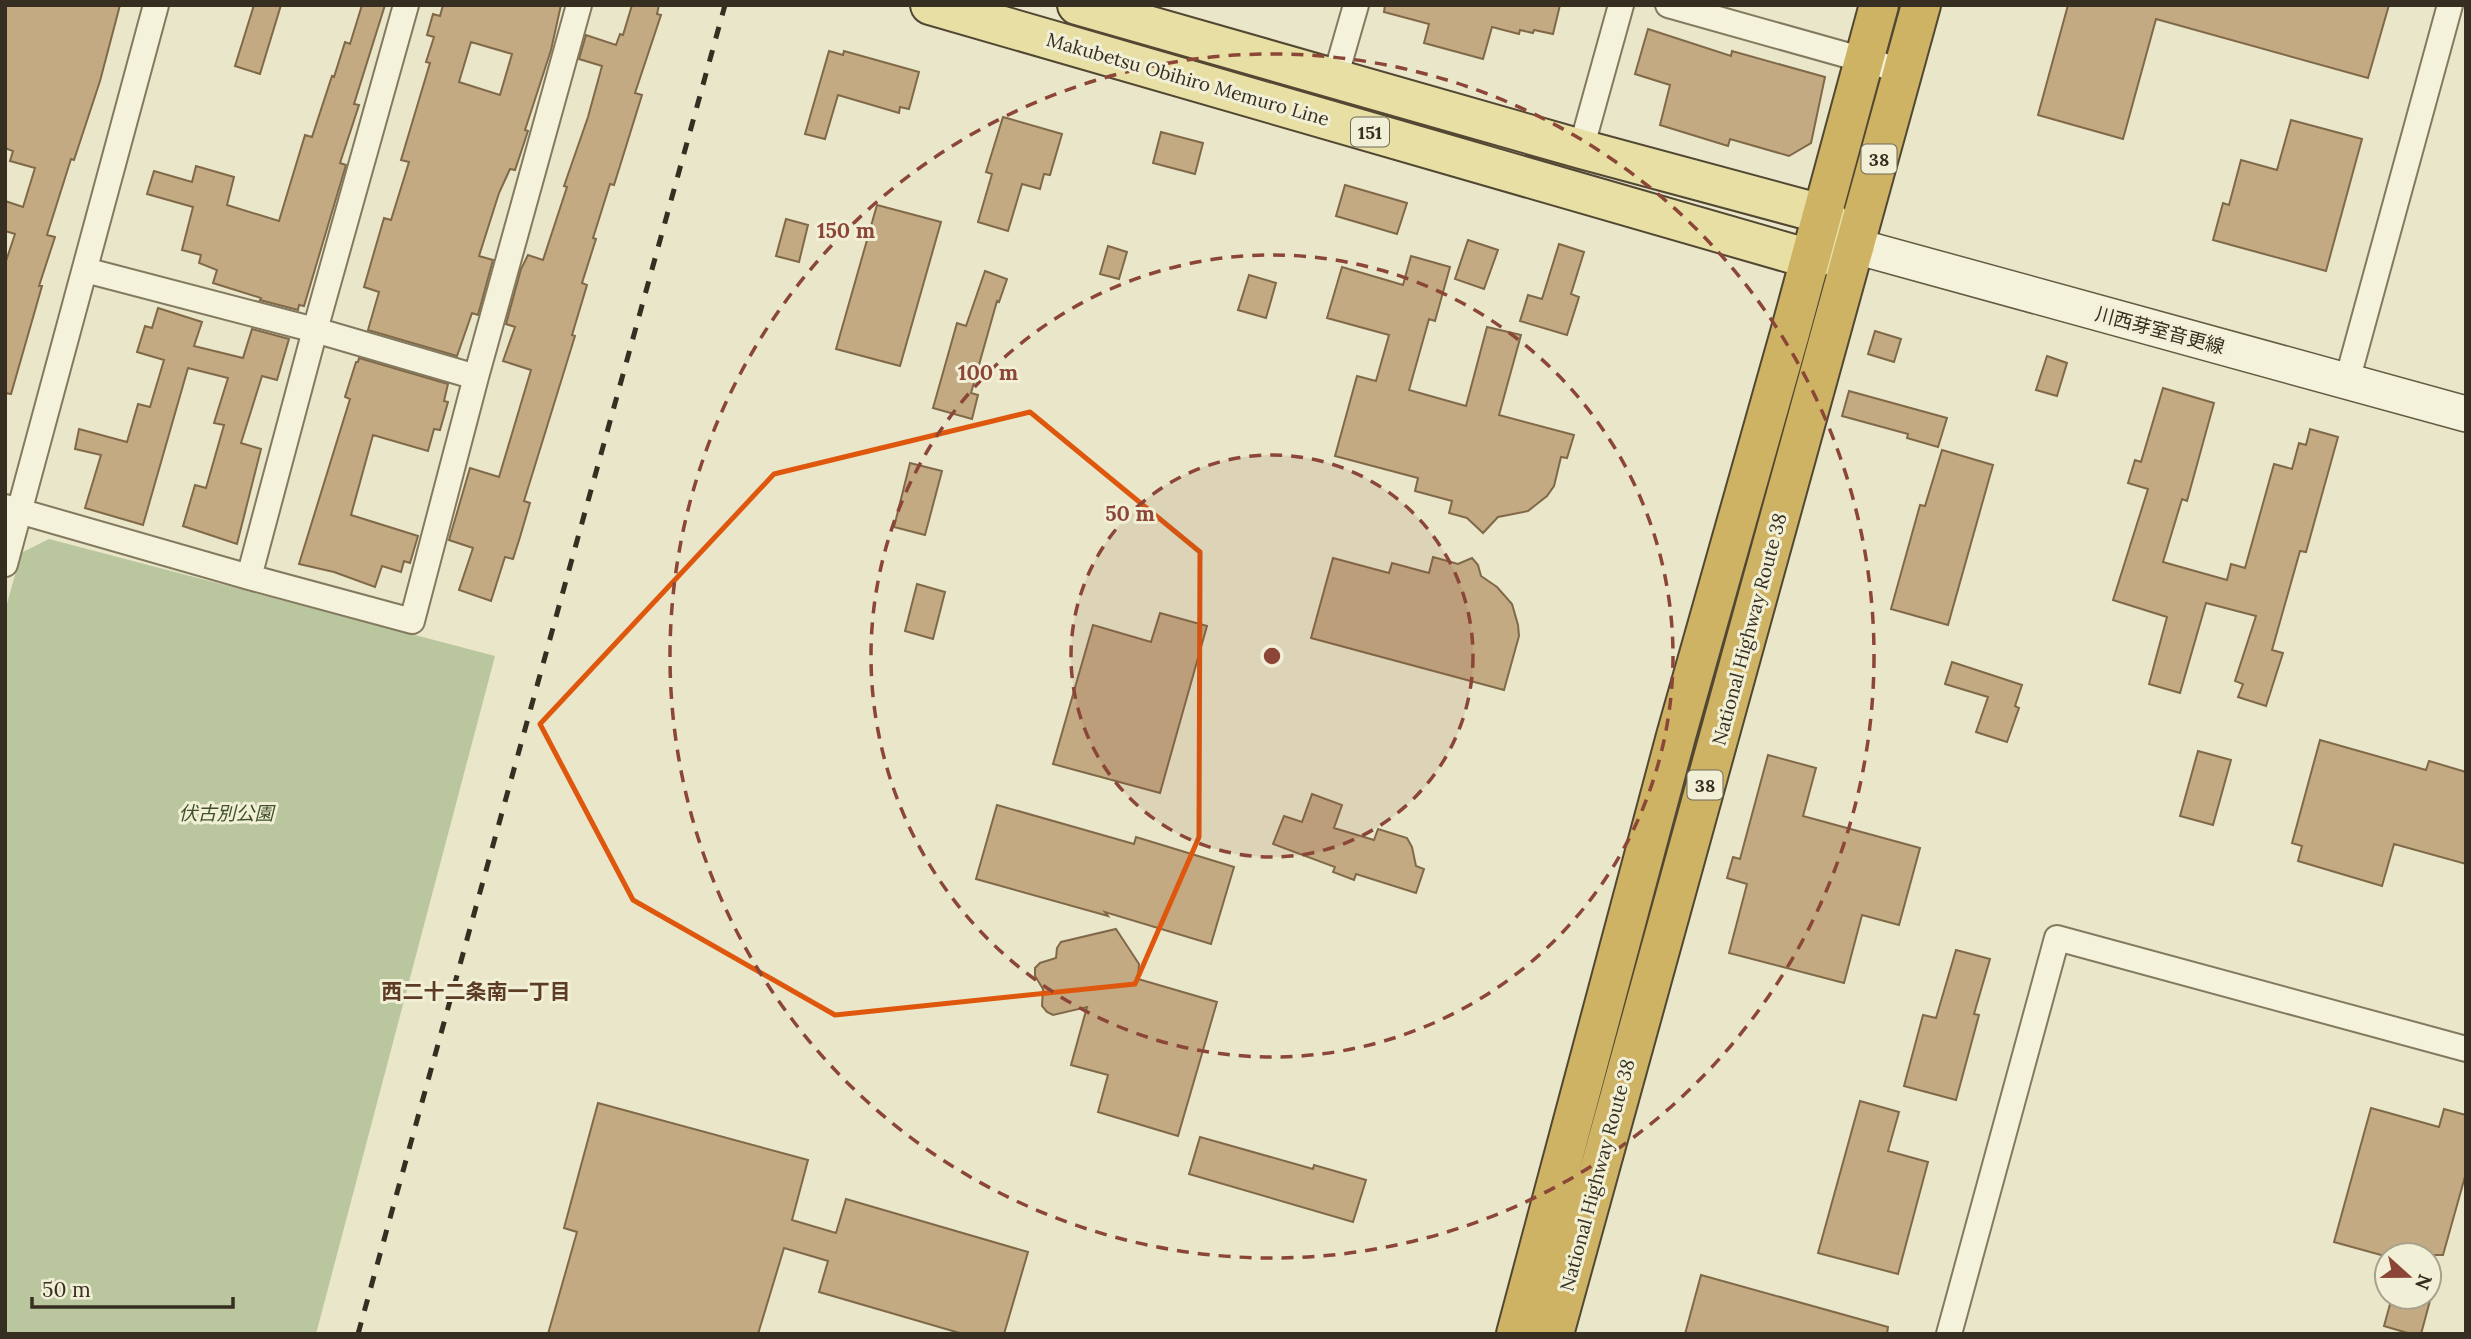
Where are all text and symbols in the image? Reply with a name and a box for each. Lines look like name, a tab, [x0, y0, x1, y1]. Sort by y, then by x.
street label: Makubetsu Obihiro Memuro Line	[1044, 27, 1332, 131]
road number: 151	[1351, 118, 1389, 146]
road number: 38	[1862, 144, 1896, 174]
text: 150 m	[817, 217, 875, 244]
street label: 川西芽室音更線	[2093, 301, 2227, 359]
text: 100 m	[958, 359, 1018, 386]
text: 50 m	[1105, 500, 1155, 527]
street label: National Highway Route 38	[1706, 510, 1792, 748]
centre of rings	[1260, 644, 1284, 668]
road number: 38	[1688, 770, 1722, 800]
park label: 伏古別公園	[178, 801, 276, 825]
district label: 西二十二条南一丁目	[382, 978, 571, 1005]
street label: National Highway Route 38	[1554, 1056, 1640, 1294]
north arrow	[2373, 1241, 2443, 1311]
scale bar	[32, 1266, 233, 1310]
text: N	[2410, 1271, 2438, 1294]
text: 50 m	[42, 1276, 91, 1303]

